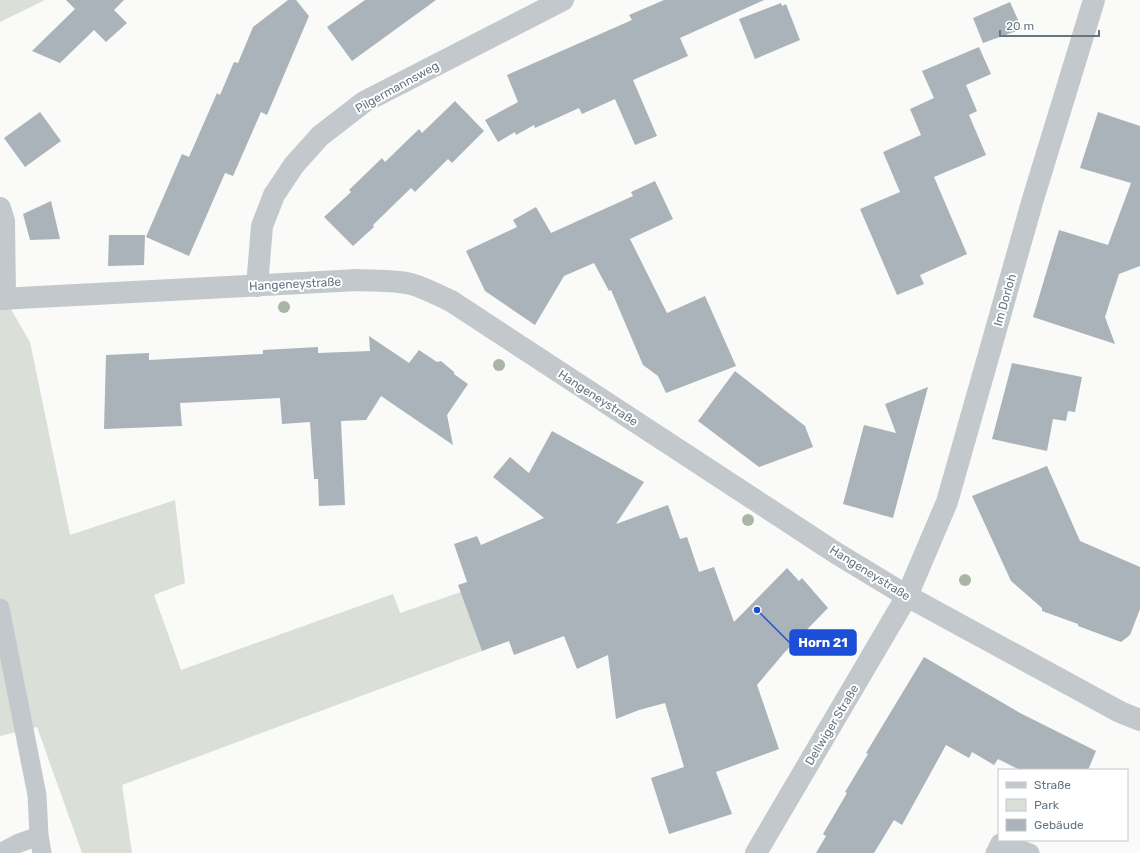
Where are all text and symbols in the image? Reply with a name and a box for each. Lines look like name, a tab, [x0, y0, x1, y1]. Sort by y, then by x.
scale bar	[1000, 12, 1099, 38]
text: 20 m	[1006, 19, 1034, 33]
street label: Pilgermannsweg	[353, 58, 441, 116]
street label: Im Dorloh	[991, 272, 1019, 328]
street label: Hangeneystraße	[249, 275, 342, 293]
street label: Hangeneystraße	[556, 367, 641, 429]
street label: Hangeneystraße	[827, 543, 913, 604]
callout: Horn 21	[790, 630, 856, 655]
text: Horn 21	[798, 635, 848, 650]
street label: Dellwiger Straße	[802, 682, 862, 768]
legend	[998, 769, 1128, 841]
text: Straße	[1034, 778, 1071, 792]
text: Park	[1034, 798, 1060, 812]
text: Gebäude	[1034, 818, 1084, 832]

